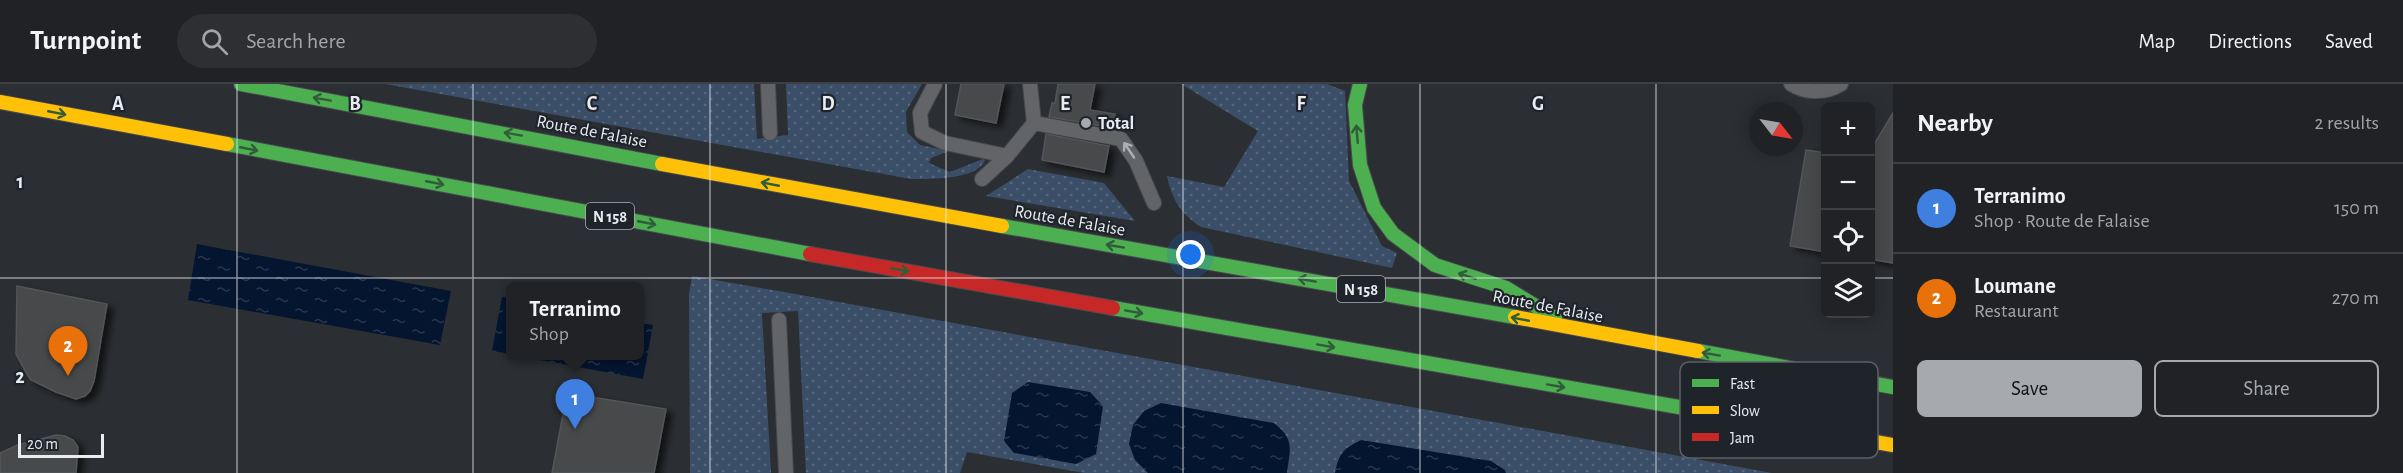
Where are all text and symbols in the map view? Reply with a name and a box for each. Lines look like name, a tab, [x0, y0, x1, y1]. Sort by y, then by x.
search box	[177, 14, 597, 68]
icon: search	[198, 25, 231, 58]
text: Turnpoint	[30, 27, 141, 55]
text: Search here	[246, 30, 346, 52]
text: Map	[2139, 31, 2175, 52]
text: Directions	[2208, 31, 2292, 52]
text: Saved	[2325, 31, 2373, 52]
one-way arrow	[312, 93, 332, 104]
text: A	[112, 94, 124, 114]
text: B	[349, 94, 361, 114]
text: C	[587, 94, 598, 114]
text: D	[821, 94, 835, 114]
text: E	[1060, 94, 1070, 114]
text: F	[1296, 94, 1306, 114]
text: G	[1532, 94, 1544, 114]
north arrow	[1749, 102, 1803, 156]
map controls	[1821, 102, 1875, 318]
button: +	[1821, 102, 1875, 156]
one-way arrow	[47, 108, 67, 119]
text: Nearby	[1917, 110, 1993, 136]
street label: Route de Falaise	[535, 112, 649, 152]
text: 2 results	[2315, 113, 2379, 133]
place label: Total	[1098, 115, 1134, 133]
marker: Total	[1079, 116, 1093, 130]
one-way arrow	[1351, 124, 1362, 144]
one-way arrow	[504, 128, 524, 139]
one-way arrow	[1123, 142, 1135, 159]
one-way arrow	[239, 144, 258, 155]
button: −	[1821, 156, 1875, 210]
text: 1	[16, 172, 24, 192]
one-way arrow	[425, 178, 444, 189]
one-way arrow	[761, 178, 781, 189]
text: Terranimo	[1974, 185, 2066, 207]
text: 1	[1933, 198, 1940, 218]
text: 150 m	[2334, 198, 2379, 218]
street label: Route de Falaise	[1013, 202, 1127, 240]
road number: N 158	[586, 203, 634, 229]
button: locate	[1821, 210, 1875, 264]
text: Shop · Route de Falaise	[1974, 211, 2150, 231]
one-way arrow	[637, 218, 657, 229]
one-way arrow	[1106, 240, 1125, 251]
your location	[1176, 240, 1205, 269]
button: layers	[1821, 264, 1875, 318]
one-way arrow	[890, 265, 910, 276]
one-way arrow	[1458, 269, 1477, 280]
one-way arrow	[1298, 274, 1318, 285]
text: Loumane	[1974, 275, 2056, 297]
road number: N 158	[1337, 276, 1385, 302]
popup	[506, 282, 644, 360]
street label: Route de Falaise	[1491, 287, 1605, 327]
text: 2	[1932, 288, 1941, 308]
text: 270 m	[2332, 288, 2379, 308]
text: Terranimo	[529, 298, 621, 320]
text: Restaurant	[1974, 301, 2059, 321]
one-way arrow	[1123, 306, 1143, 317]
one-way arrow	[1510, 313, 1530, 324]
text: Shop	[529, 324, 569, 344]
pin: 2	[48, 326, 88, 376]
one-way arrow	[1315, 340, 1335, 351]
one-way arrow	[1702, 348, 1722, 359]
button: Save	[1917, 360, 2142, 417]
button: Share	[2154, 360, 2379, 417]
legend	[1680, 362, 1878, 458]
text: 2	[15, 367, 25, 387]
text: Fast	[1730, 376, 1755, 392]
pin: 1	[556, 380, 594, 429]
one-way arrow	[1546, 381, 1565, 392]
text: Slow	[1730, 403, 1760, 419]
text: Jam	[1730, 430, 1755, 446]
scale bar	[18, 431, 104, 458]
text: 20 m	[27, 436, 58, 452]

